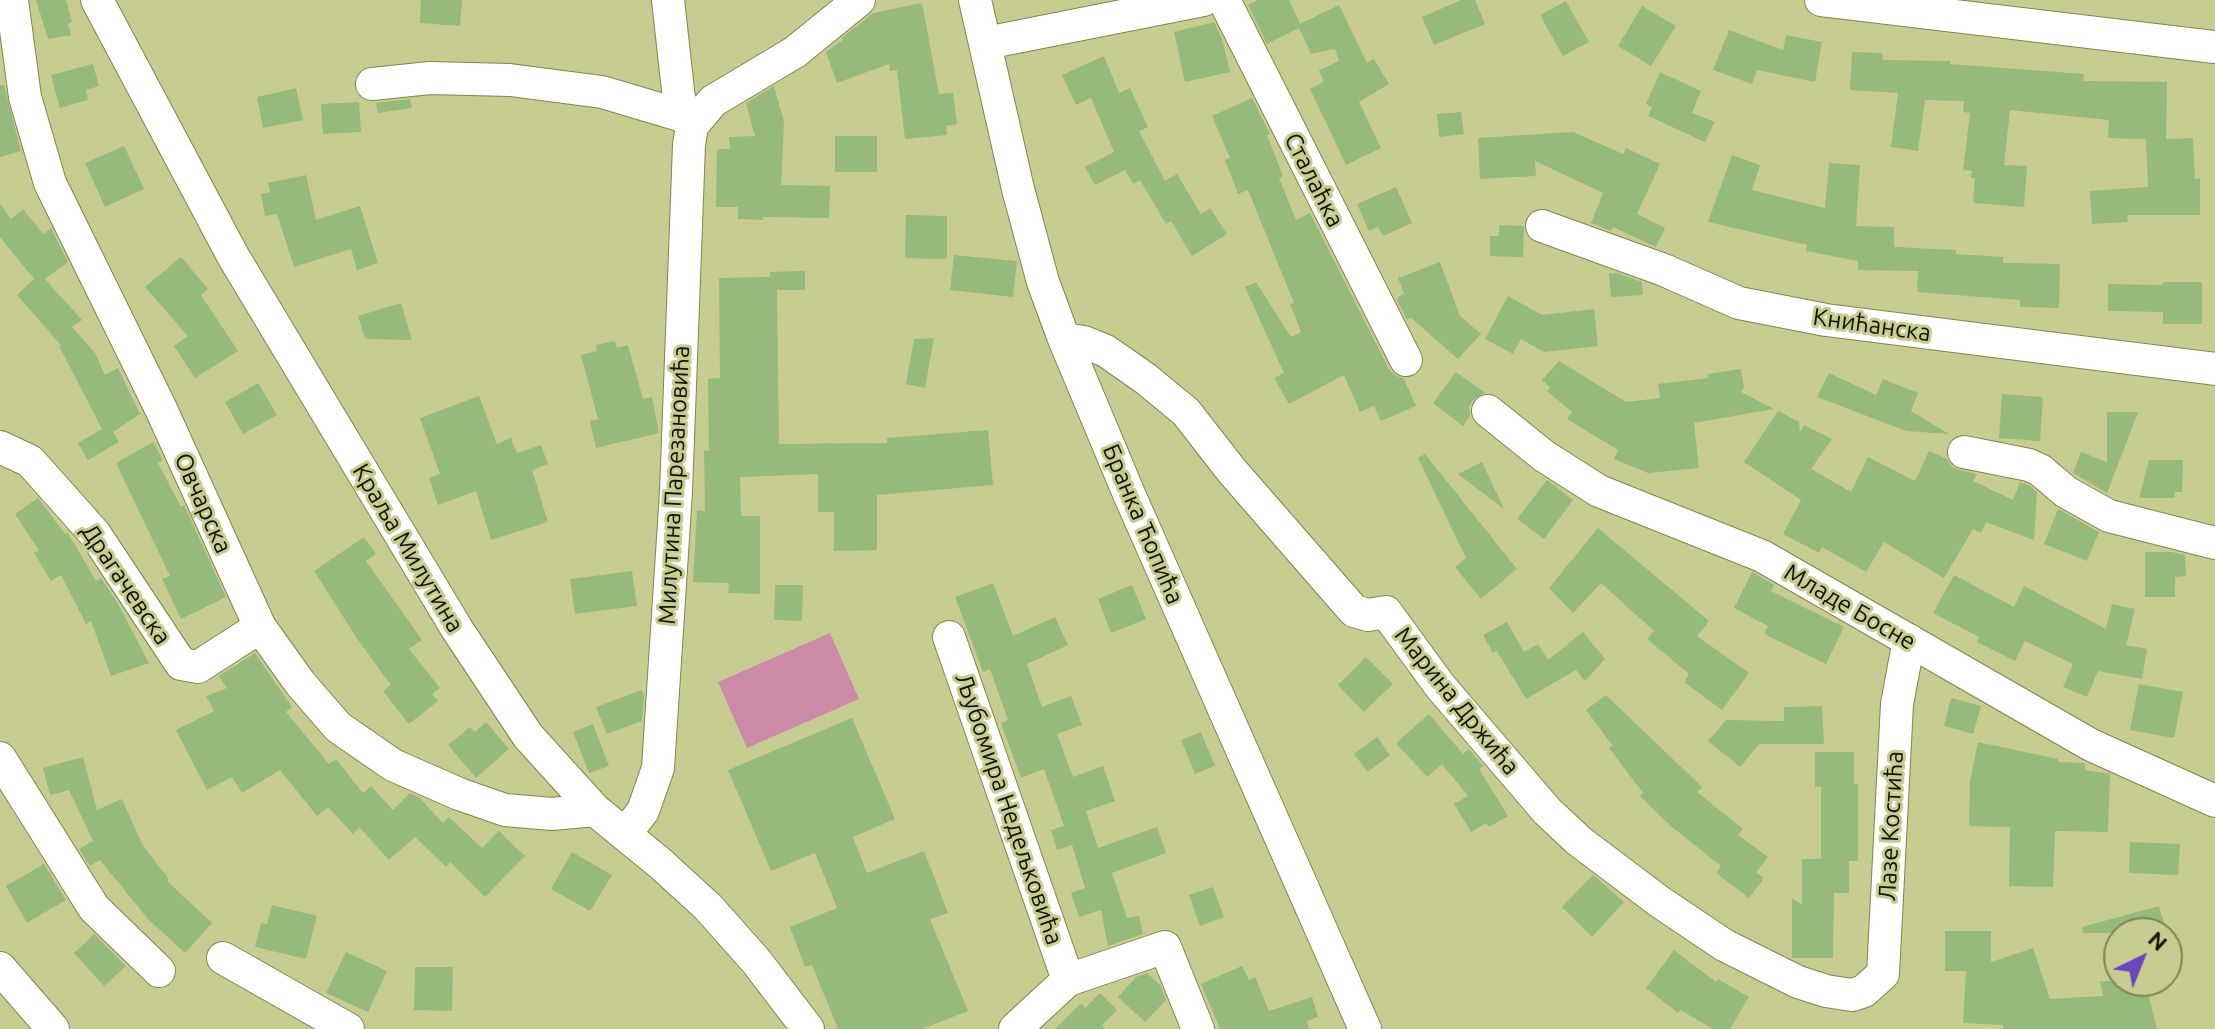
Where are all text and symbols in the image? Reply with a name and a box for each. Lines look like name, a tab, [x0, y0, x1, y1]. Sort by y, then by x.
street label: Сталаћка	[1278, 128, 1350, 232]
street label: Книћанска	[1811, 302, 1933, 348]
street label: Милутина Парезановића	[652, 345, 696, 625]
street label: Бранка Ћопића	[1096, 440, 1190, 608]
street label: Овчарска	[168, 448, 238, 558]
street label: Краља Милутина	[346, 458, 470, 638]
street label: Драгачевска	[75, 518, 177, 650]
street label: Младе Босне	[1779, 558, 1921, 656]
street label: Марина Држића	[1389, 621, 1525, 781]
street label: Љубомира Недељковића	[949, 670, 1069, 948]
street label: Лазе Костића	[1873, 750, 1909, 902]
north arrow	[2103, 917, 2183, 997]
text: N	[2144, 926, 2173, 955]

